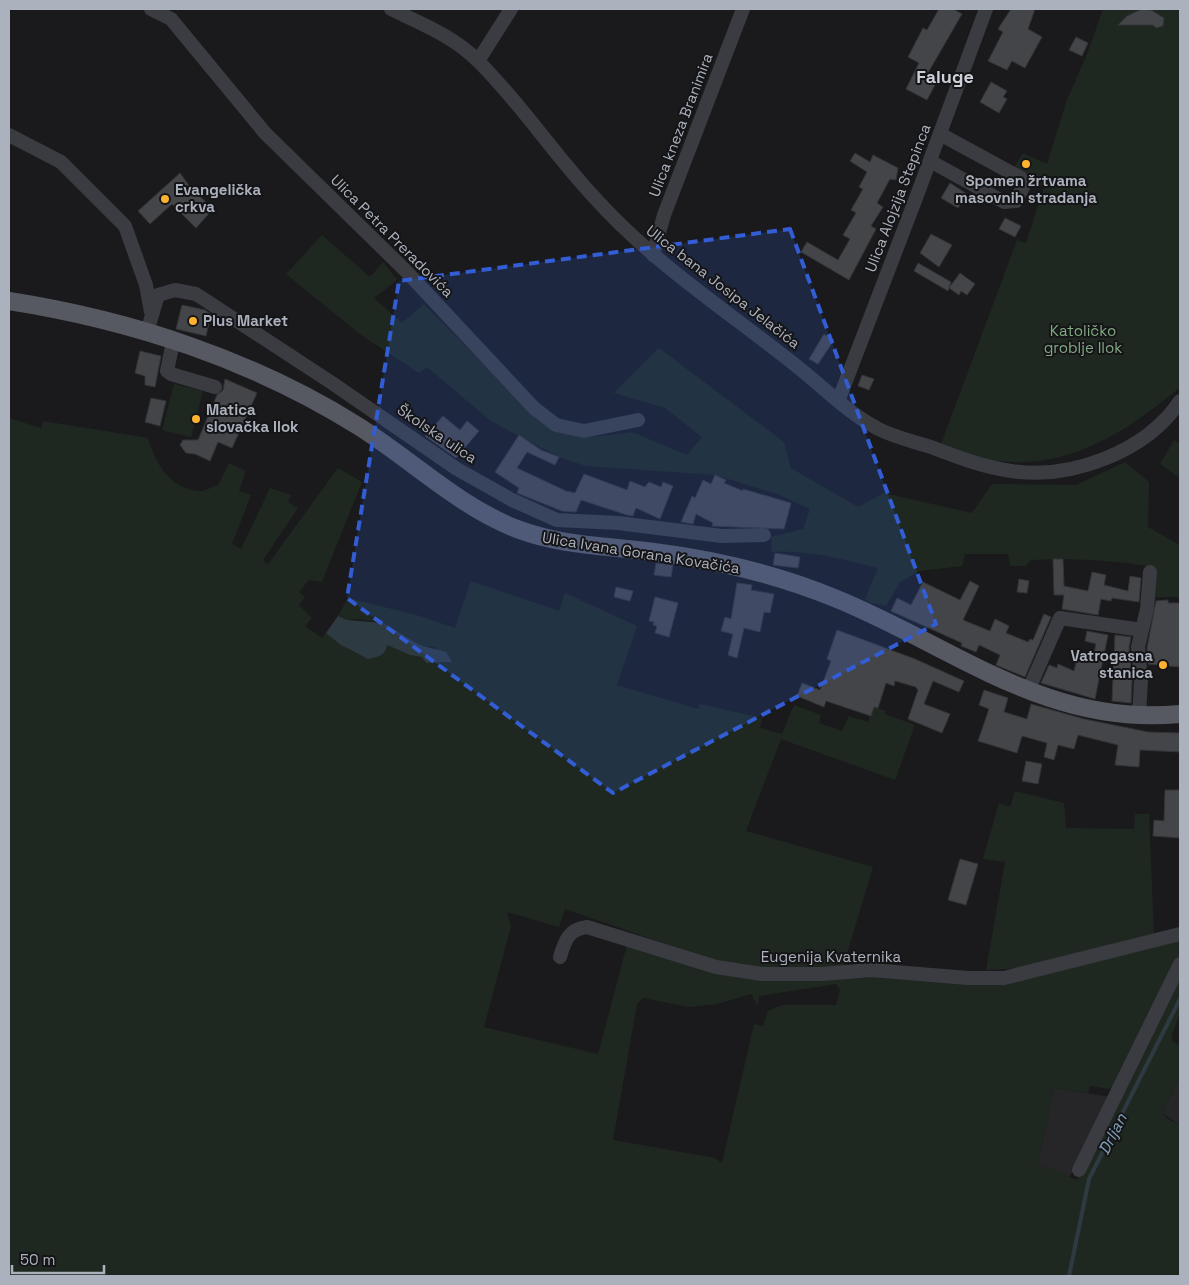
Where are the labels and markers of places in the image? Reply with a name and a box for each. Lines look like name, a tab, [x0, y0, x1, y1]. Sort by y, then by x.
marker: Spomen žrtvama masovnih stradanja	[1020, 158, 1032, 170]
place label: Spomen žrtvama masovnih stradanja	[955, 171, 1097, 207]
place label: Evangelička crkva	[175, 180, 262, 216]
marker: Evangelička crkva	[159, 193, 171, 205]
place label: Plus Market	[203, 311, 288, 330]
marker: Plus Market	[187, 315, 199, 327]
place label: Matica slovačka Ilok	[206, 400, 299, 436]
marker: Matica slovačka Ilok	[190, 413, 202, 425]
place label: Vatrogasna stanica	[1070, 646, 1153, 682]
marker: Vatrogasna stanica	[1157, 659, 1169, 671]

